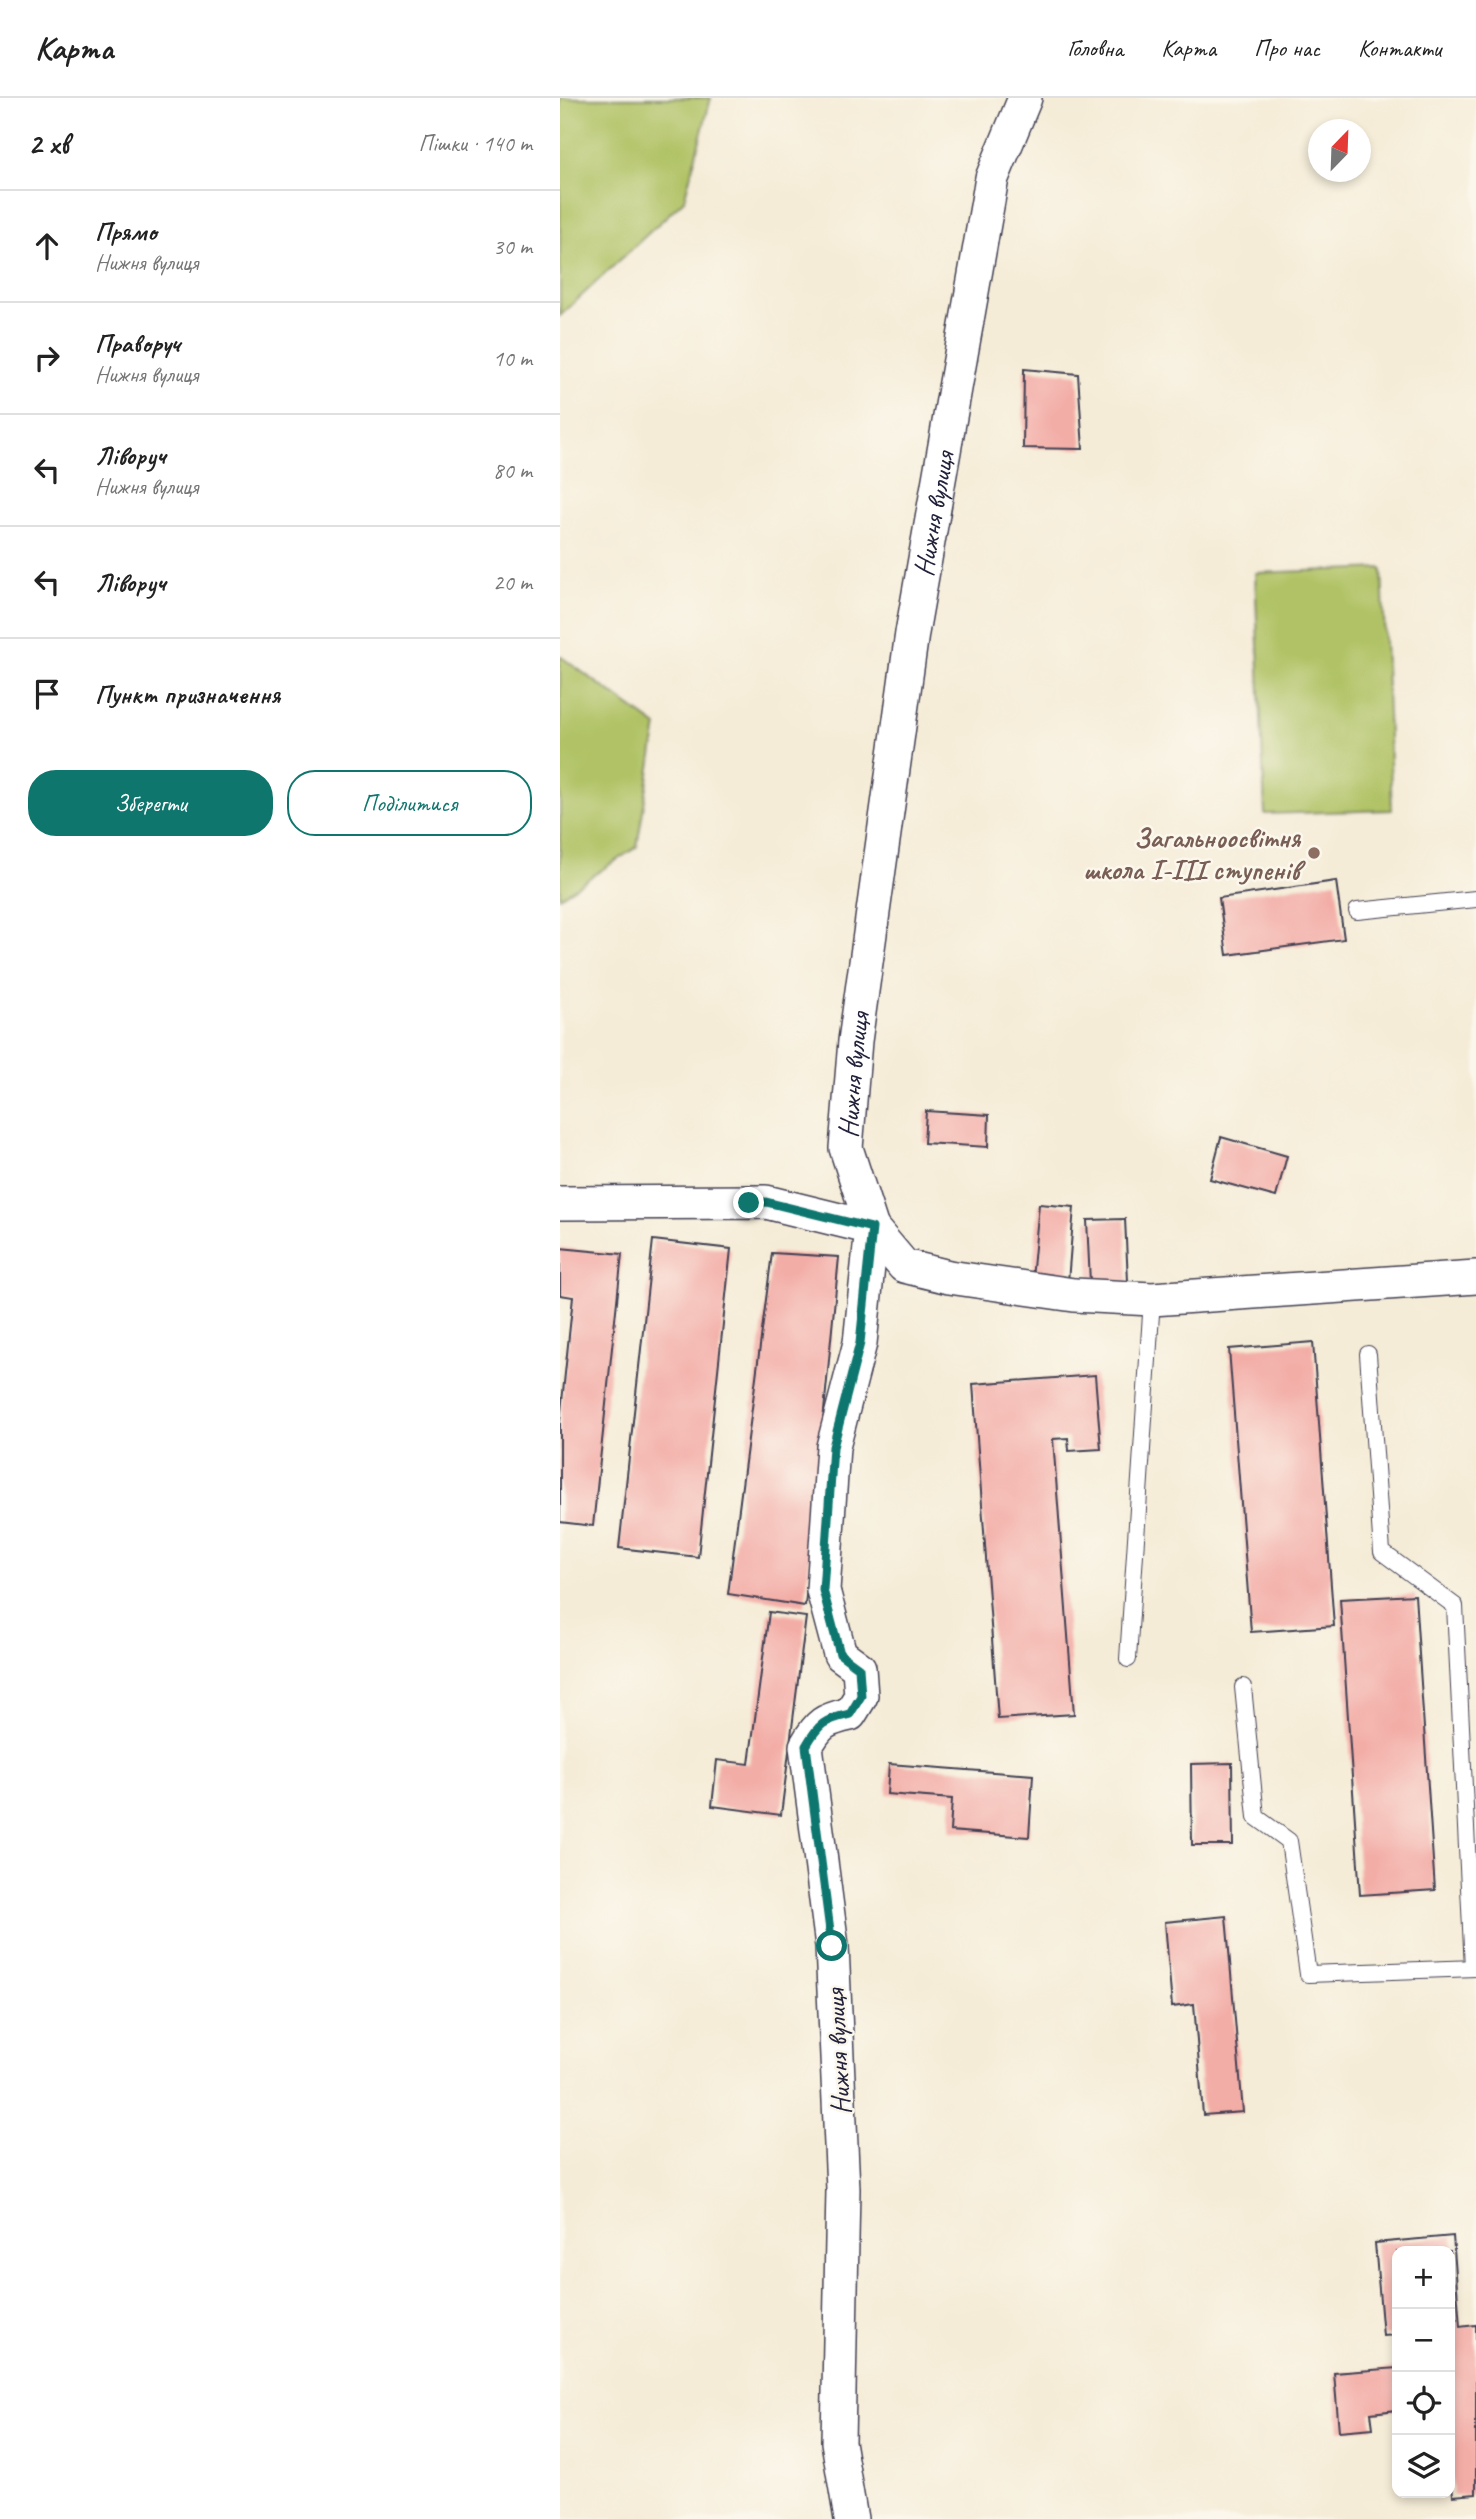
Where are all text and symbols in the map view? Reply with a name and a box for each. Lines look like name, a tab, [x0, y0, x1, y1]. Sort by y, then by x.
text: Карта	[35, 27, 114, 69]
text: Головна	[1067, 33, 1123, 63]
text: Карта	[1161, 33, 1216, 63]
text: Про нас	[1254, 33, 1320, 63]
text: Контакти	[1358, 33, 1441, 63]
north arrow	[1308, 119, 1371, 182]
text: 2 хв	[28, 125, 69, 163]
text: Пішки · 140 m	[418, 129, 532, 158]
text: Прямо	[95, 215, 157, 248]
icon: ahead	[28, 227, 66, 265]
text: 30 m	[493, 232, 532, 261]
text: Нижня вулиця	[95, 248, 198, 277]
text: Праворуч	[95, 327, 180, 360]
icon: right	[28, 339, 66, 377]
text: 10 m	[493, 344, 532, 373]
text: Нижня вулиця	[95, 360, 198, 389]
text: Ліворуч	[95, 439, 166, 472]
street label: Нижня вулиця	[905, 447, 962, 579]
icon: left	[28, 451, 66, 489]
text: 80 m	[493, 456, 532, 485]
text: Нижня вулиця	[95, 472, 198, 501]
icon: left	[28, 563, 66, 601]
text: Ліворуч	[95, 566, 166, 599]
text: 20 m	[493, 568, 532, 597]
icon: arrive	[28, 675, 66, 713]
text: Пункт призначення	[95, 678, 280, 711]
button: Зберегти	[28, 770, 273, 836]
button: Поділитися	[287, 770, 532, 836]
place label: Загальноосвітня школа I-III ступенів	[1083, 820, 1306, 887]
marker: Загальноосвітня школа I-III ступенів	[1306, 845, 1322, 861]
street label: Нижня вулиця	[830, 1008, 877, 1139]
route end	[733, 1187, 764, 1218]
route start	[816, 1930, 847, 1961]
street label: Нижня вулиця	[817, 1986, 858, 2116]
map controls	[1392, 2246, 1455, 2498]
button: +	[1392, 2246, 1455, 2309]
button: −	[1392, 2309, 1455, 2372]
button: locate	[1392, 2372, 1455, 2435]
button: layers	[1392, 2435, 1455, 2498]

